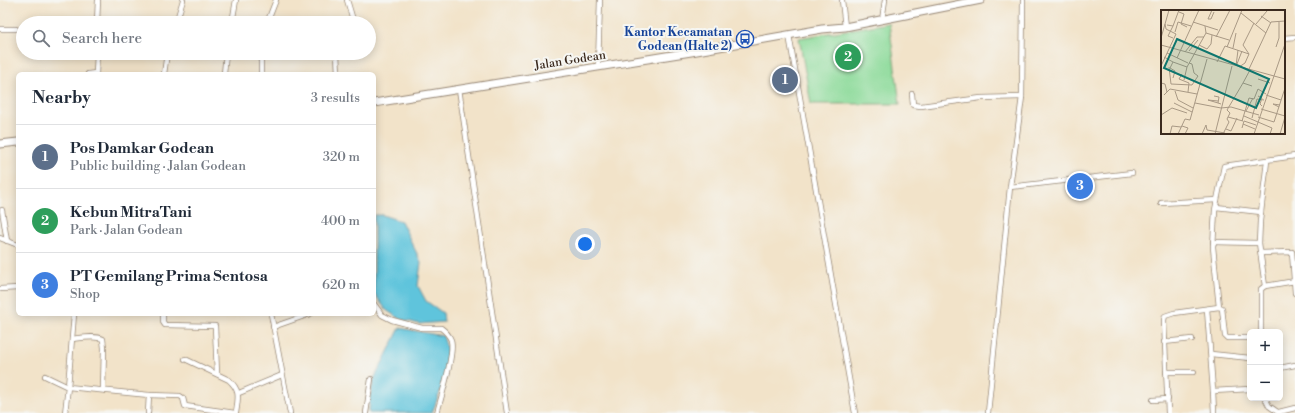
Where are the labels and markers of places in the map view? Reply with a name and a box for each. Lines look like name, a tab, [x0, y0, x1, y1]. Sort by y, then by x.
place label: Kantor Kecamatan Godean (Halte 2)	[624, 25, 733, 54]
bus stop icon: Kantor Kecamatan Godean (Halte 2)	[735, 29, 755, 49]
pin: 2	[835, 42, 861, 72]
pin: 1	[772, 65, 798, 95]
pin: 3	[1067, 171, 1093, 201]

